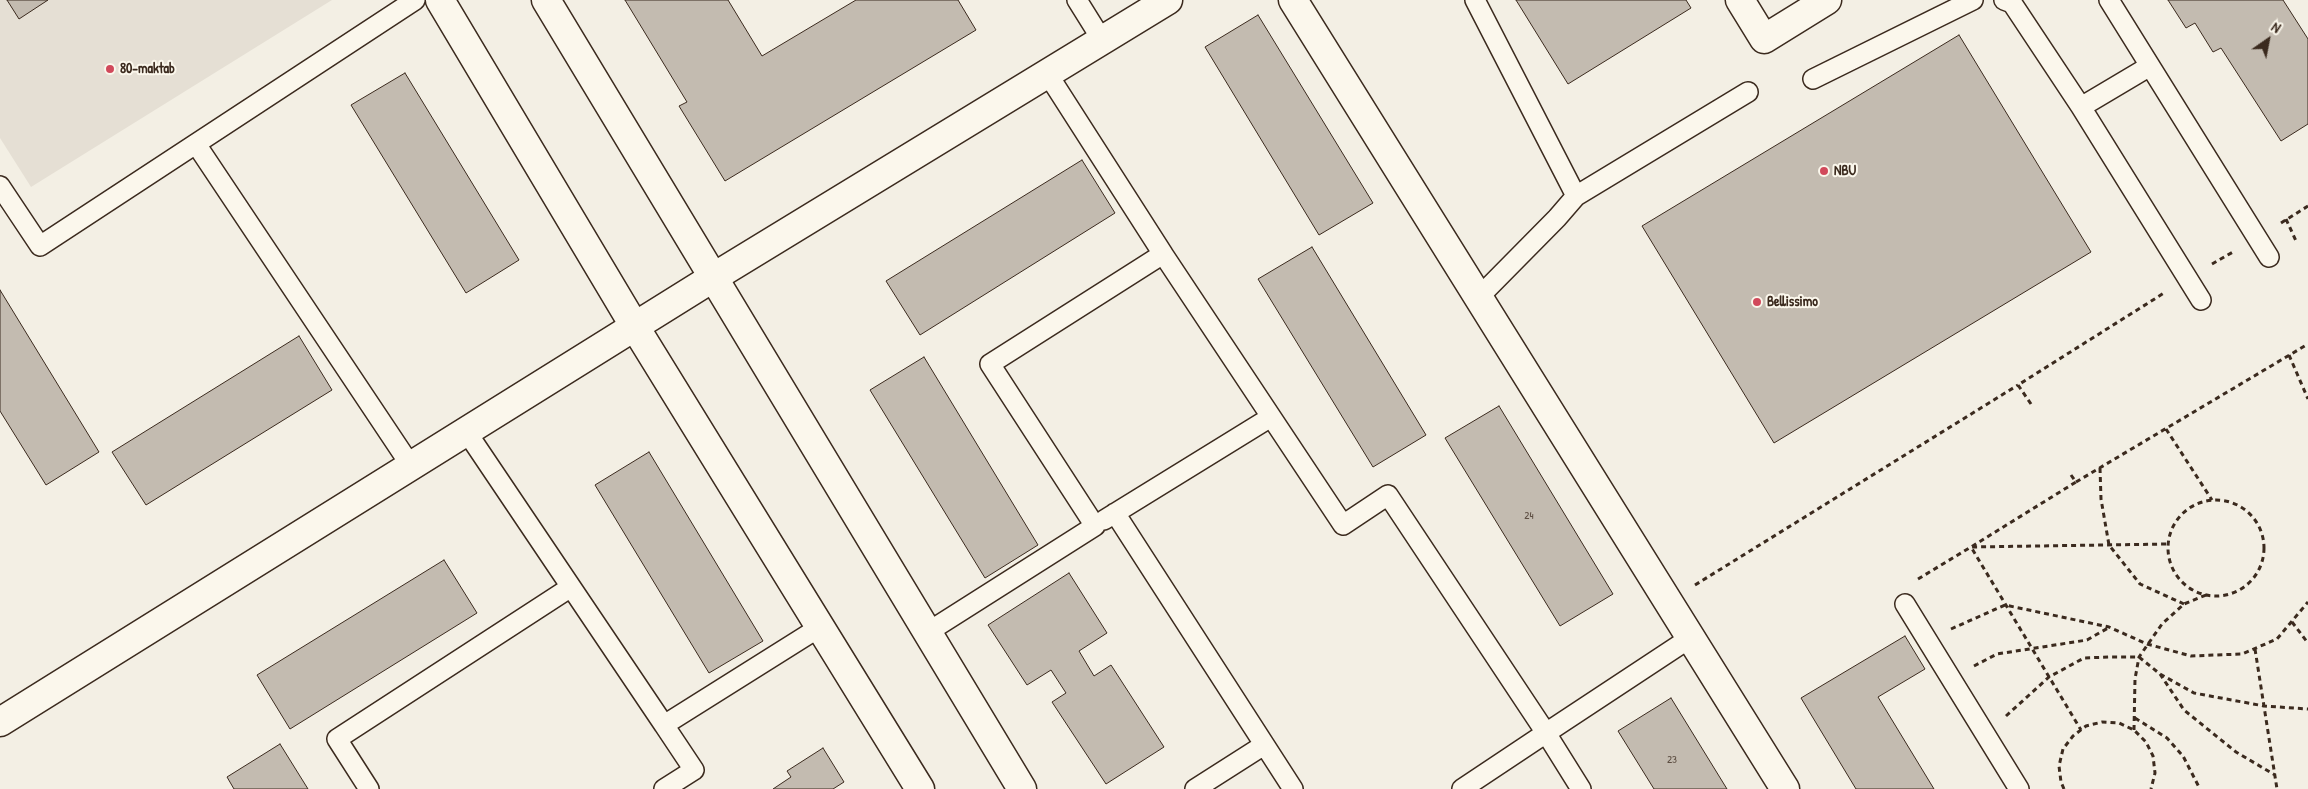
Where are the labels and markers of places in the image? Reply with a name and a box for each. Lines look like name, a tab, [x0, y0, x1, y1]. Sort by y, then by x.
place label: 80-maktab	[120, 61, 175, 77]
marker: 80-maktab	[104, 63, 116, 75]
place label: NBU	[1834, 163, 1856, 179]
marker: NBU	[1818, 165, 1830, 177]
place label: Bellissimo	[1767, 294, 1818, 310]
marker: Bellissimo	[1751, 296, 1763, 308]

